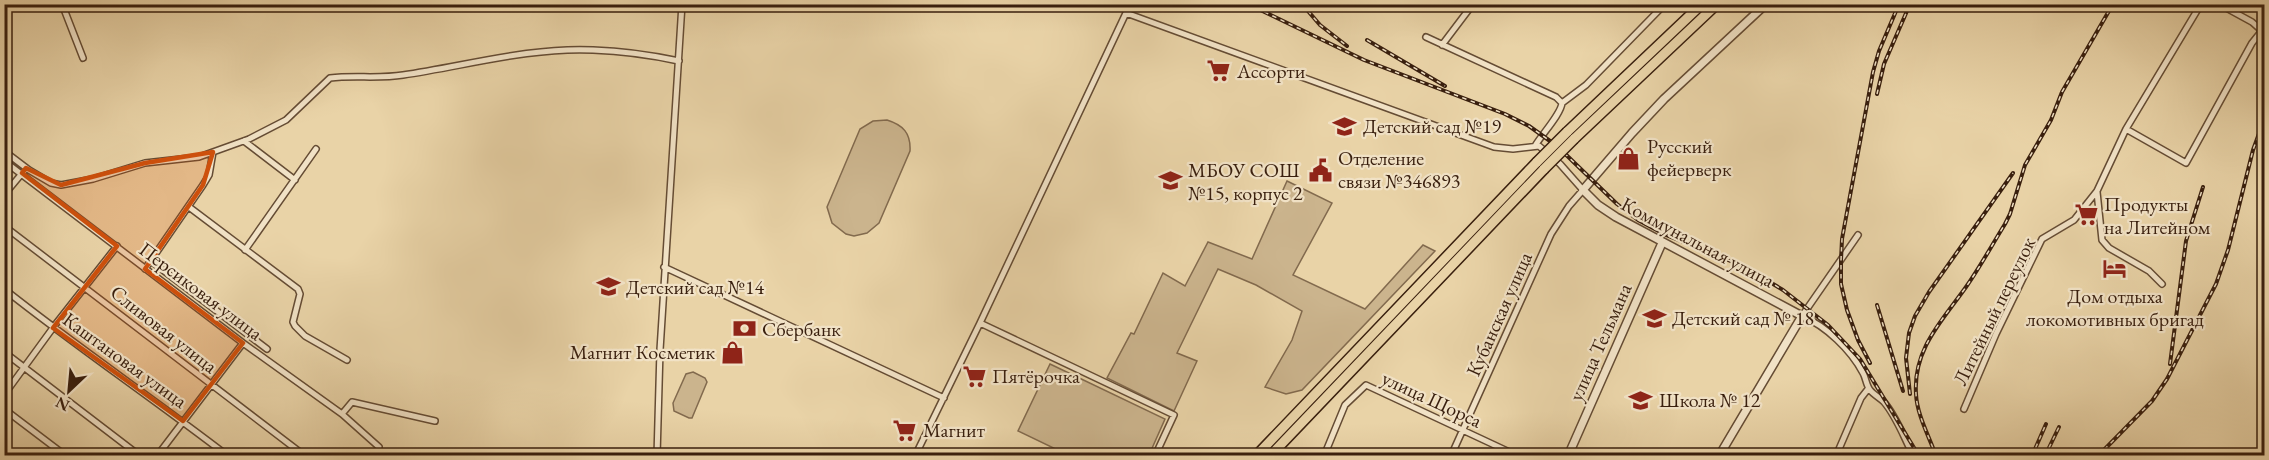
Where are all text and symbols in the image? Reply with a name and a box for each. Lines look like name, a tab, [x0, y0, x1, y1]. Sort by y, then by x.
supermarket icon: Ассорти	[1206, 58, 1232, 84]
place label: Ассорти	[1236, 58, 1306, 84]
school or university icon: Детский сад №19	[1332, 113, 1358, 139]
place label: Детский сад №19	[1363, 113, 1501, 139]
place label: Русский фейерверк	[1647, 133, 1732, 182]
place label: Отделение связи №346893	[1338, 145, 1460, 194]
shop icon: Русский фейерверк	[1616, 145, 1642, 171]
place label: МБОУ СОШ №15, корпус 2	[1188, 157, 1303, 206]
public building icon: Отделение связи №346893	[1307, 157, 1333, 183]
school or university icon: МБОУ СОШ №15, корпус 2	[1157, 168, 1183, 194]
street label: Коммунальная улица	[1617, 191, 1779, 293]
place label: Продукты на Литейном	[2104, 191, 2211, 240]
supermarket icon: Продукты на Литейном	[2073, 202, 2099, 228]
street label: Литейный переулок	[1947, 232, 2041, 389]
street label: Персиковая улица	[134, 236, 268, 346]
street label: Кубанская улица	[1460, 248, 1538, 380]
hotel icon: Дом отдыха локомотивных бригад	[2102, 256, 2128, 282]
school or university icon: Детский сад №14	[595, 274, 621, 300]
place label: Детский сад №14	[626, 274, 764, 300]
street label: Сливовая улица	[105, 279, 223, 379]
street label: улица Тельмана	[1562, 279, 1638, 405]
place label: Дом отдыха локомотивных бригад	[2026, 283, 2204, 332]
school or university icon: Детский сад № 18	[1641, 305, 1667, 331]
place label: Детский сад № 18	[1672, 305, 1814, 331]
street label: Каштановая улица	[58, 306, 192, 414]
bank icon: Сбербанк	[731, 316, 757, 342]
place label: Сбербанк	[762, 316, 841, 342]
place label: Магнит Косметик	[570, 339, 715, 365]
shop icon: Магнит Косметик	[720, 339, 746, 365]
north arrow	[39, 361, 99, 421]
supermarket icon: Пятёрочка	[961, 363, 987, 389]
place label: Пятёрочка	[992, 363, 1080, 389]
street label: улица Щорса	[1378, 365, 1486, 434]
school or university icon: Школа № 12	[1628, 387, 1654, 413]
place label: Школа № 12	[1659, 387, 1761, 413]
text: N	[52, 392, 73, 416]
supermarket icon: Магнит	[892, 417, 918, 443]
place label: Магнит	[923, 417, 985, 443]

